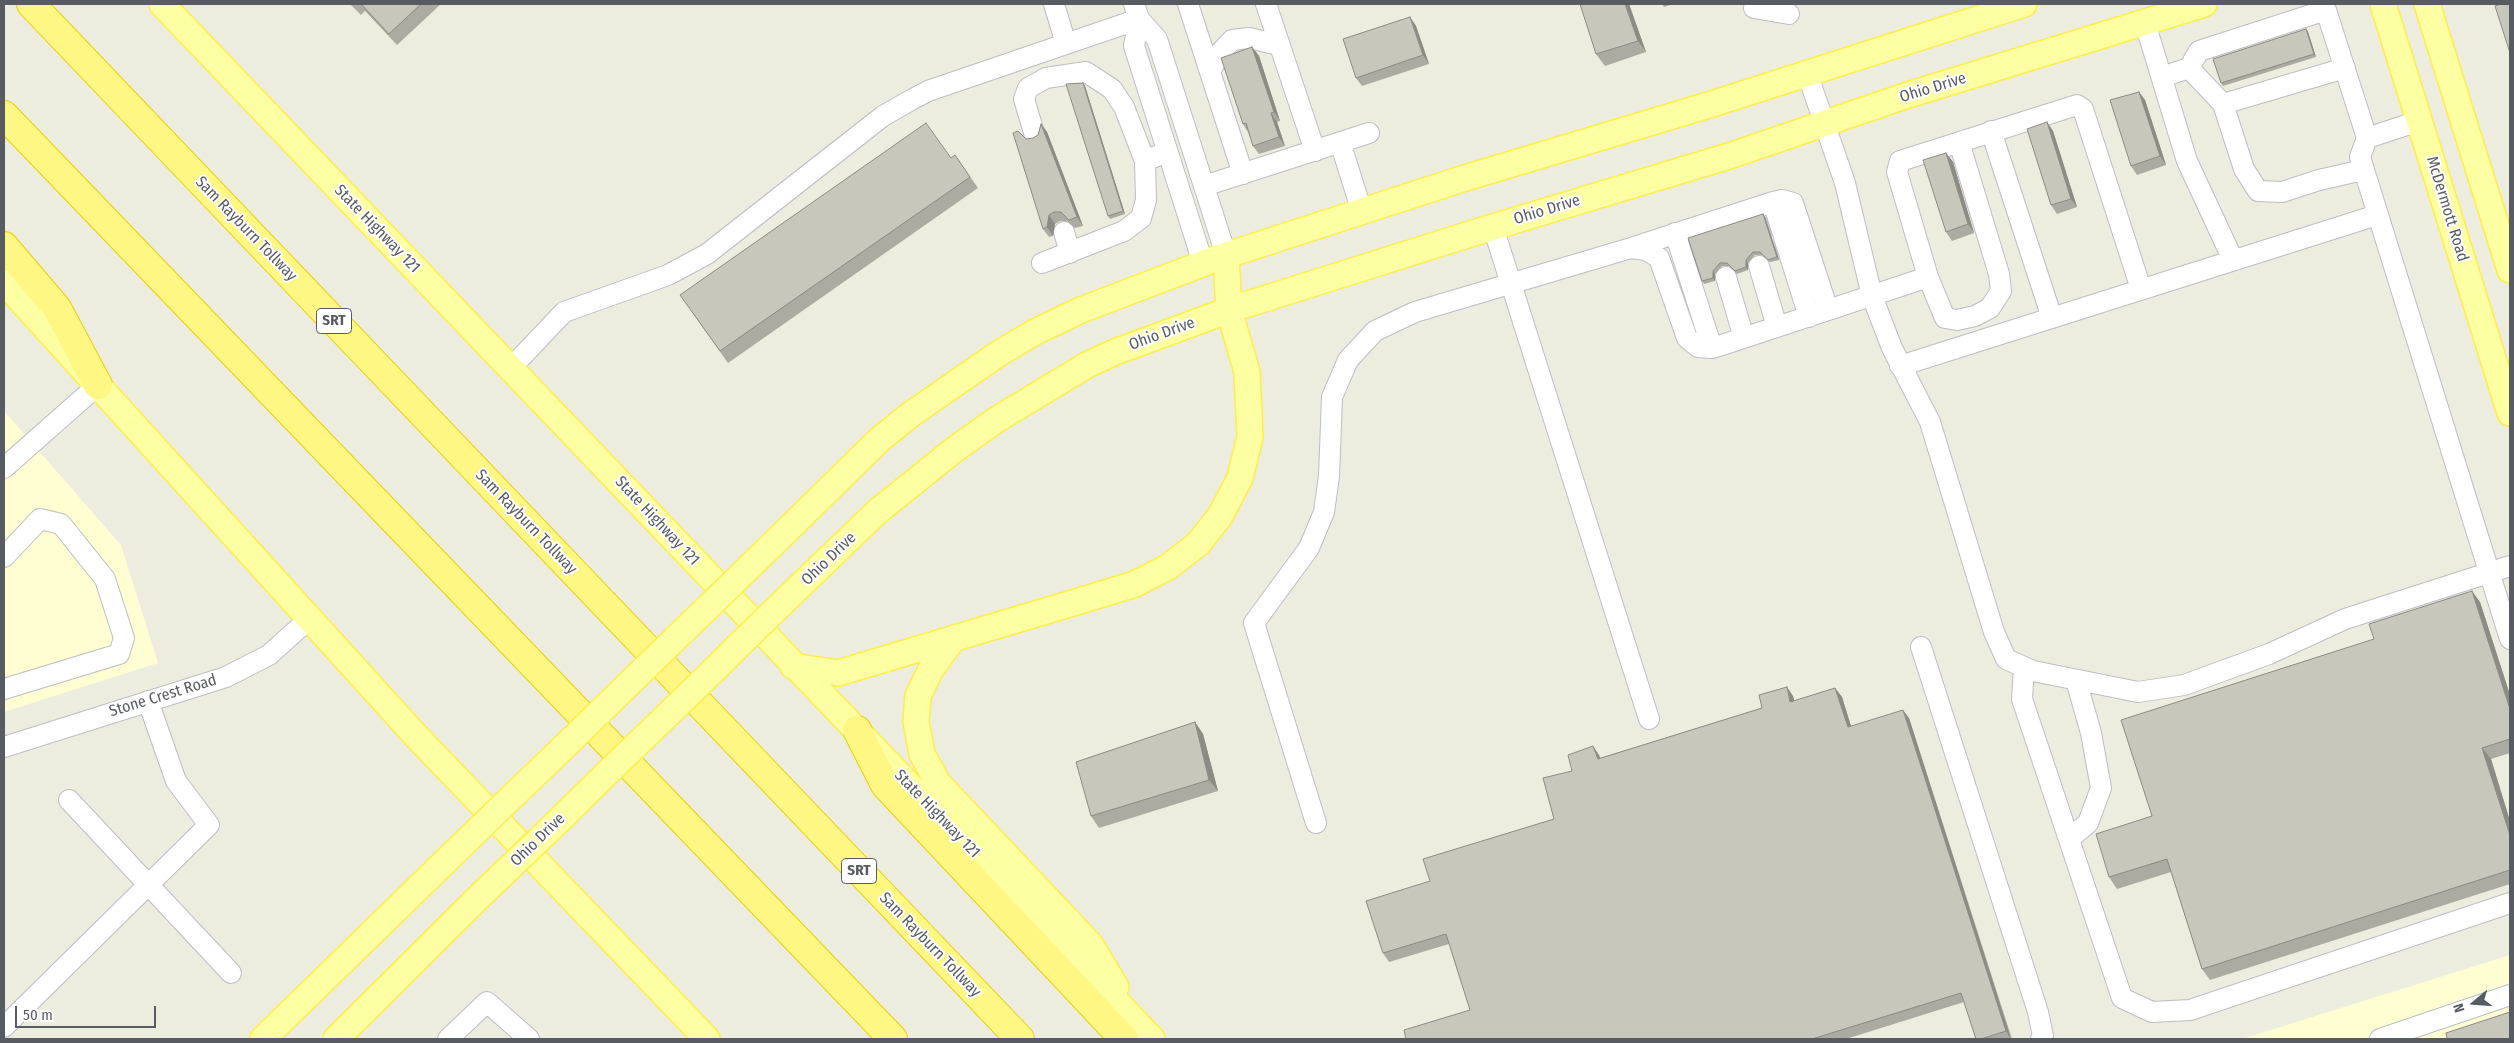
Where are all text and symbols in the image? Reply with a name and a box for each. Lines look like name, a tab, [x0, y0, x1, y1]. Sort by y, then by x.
street label: Ohio Drive	[1897, 69, 1969, 107]
street label: McDermott Road	[2422, 154, 2472, 264]
street label: Sam Rayburn Tollway	[191, 173, 301, 285]
street label: State Highway 121	[330, 181, 424, 277]
street label: Ohio Drive	[1511, 191, 1583, 229]
road number: SRT	[316, 308, 352, 334]
street label: Ohio Drive	[1127, 313, 1197, 355]
street label: Sam Rayburn Tollway	[471, 466, 581, 578]
street label: State Highway 121	[611, 472, 703, 570]
street label: Ohio Drive	[798, 528, 860, 590]
street label: Stone Crest Road	[107, 671, 219, 721]
street label: State Highway 121	[890, 766, 984, 862]
street label: Ohio Drive	[507, 809, 569, 871]
road number: SRT	[842, 858, 876, 884]
street label: Sam Rayburn Tollway	[875, 889, 985, 1001]
north arrow	[2449, 978, 2499, 1028]
scale bar	[18, 996, 159, 1028]
text: N	[2450, 1001, 2469, 1014]
text: 50 m	[23, 1006, 53, 1024]

